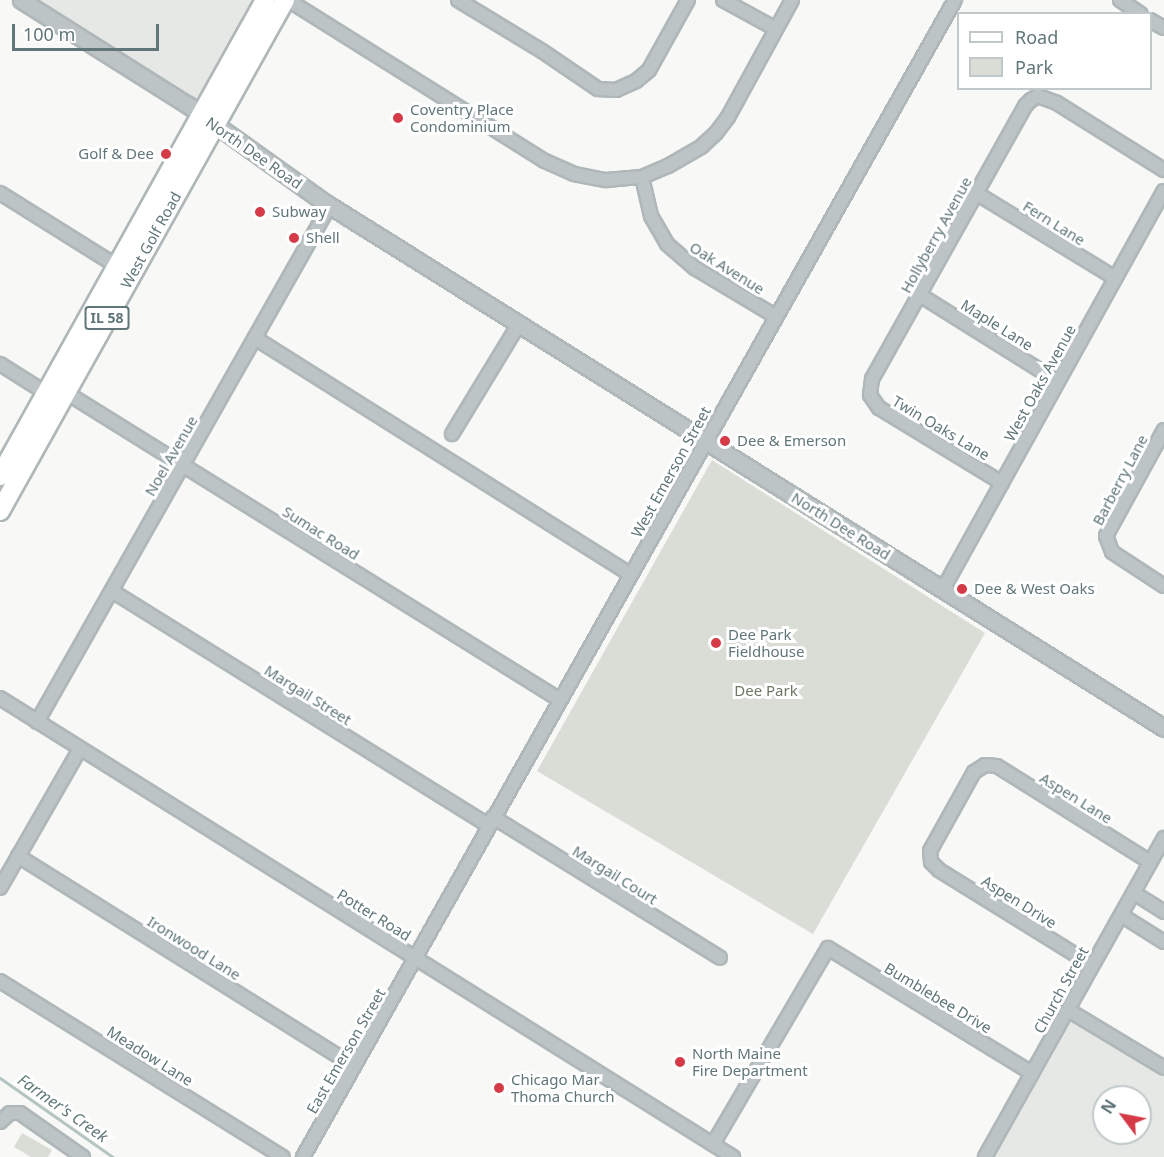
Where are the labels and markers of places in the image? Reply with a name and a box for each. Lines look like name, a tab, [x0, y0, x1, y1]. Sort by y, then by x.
place label: Coventry Place Condominium	[410, 100, 514, 135]
marker: Coventry Place Condominium	[391, 111, 405, 125]
place label: Golf & Dee	[78, 145, 154, 163]
marker: Golf & Dee	[159, 147, 173, 161]
place label: Subway	[272, 203, 326, 221]
marker: Subway	[253, 205, 267, 219]
place label: Shell	[306, 229, 340, 247]
marker: Shell	[287, 231, 301, 245]
place label: Dee & Emerson	[737, 432, 846, 450]
marker: Dee & Emerson	[718, 434, 732, 448]
place label: Dee & West Oaks	[974, 580, 1095, 598]
marker: Dee & West Oaks	[955, 582, 969, 596]
place label: Dee Park Fieldhouse	[728, 625, 804, 660]
marker: Dee Park Fieldhouse	[709, 636, 723, 650]
place label: North Maine Fire Department	[692, 1044, 808, 1079]
marker: North Maine Fire Department	[673, 1055, 687, 1069]
place label: Chicago Mar Thoma Church	[511, 1070, 614, 1105]
marker: Chicago Mar Thoma Church	[492, 1081, 506, 1095]

